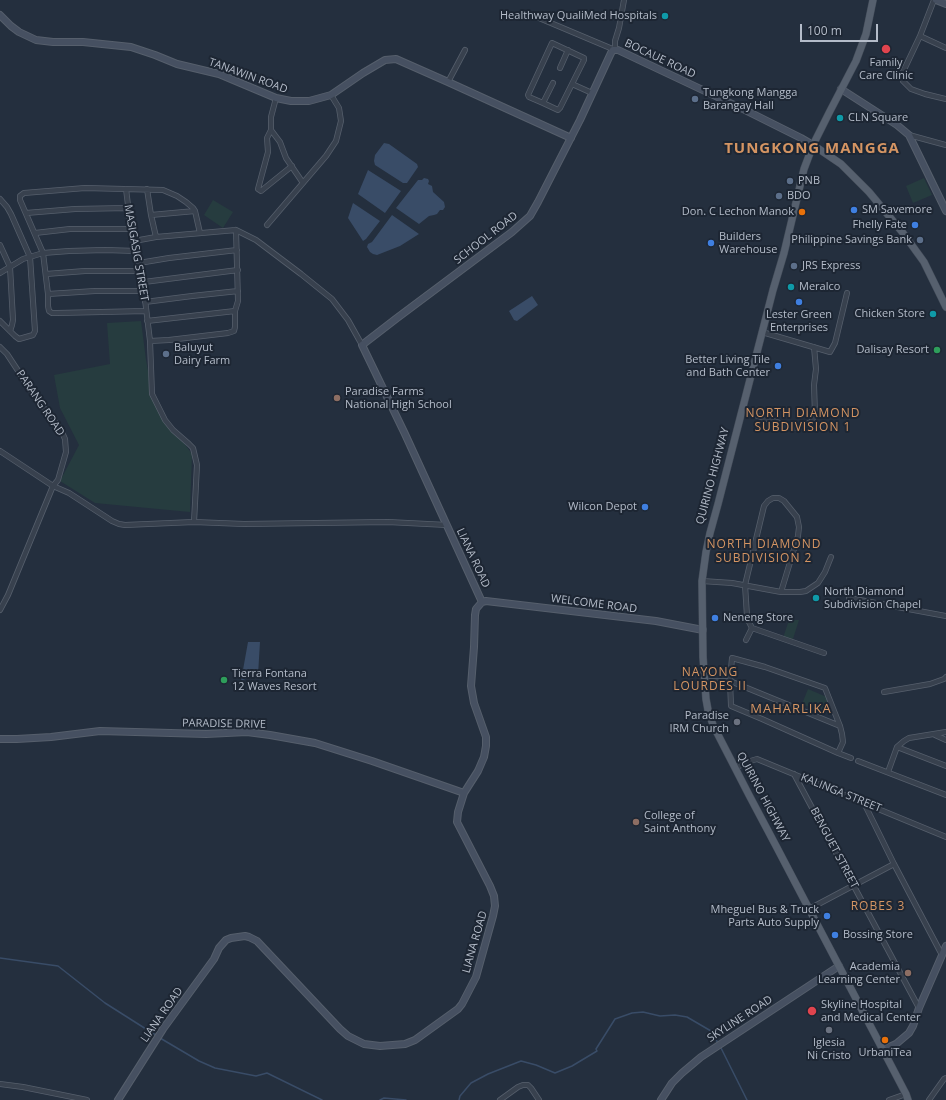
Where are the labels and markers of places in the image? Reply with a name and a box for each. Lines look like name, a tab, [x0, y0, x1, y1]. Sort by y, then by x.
place label: Healthway QualiMed Hospitals	[500, 9, 657, 23]
marker: Healthway QualiMed Hospitals	[660, 11, 670, 21]
marker: Family Care Clinic	[880, 43, 892, 55]
place label: Family Care Clinic	[859, 56, 913, 82]
place label: Tungkong Mangga Barangay Hall	[703, 86, 797, 112]
marker: Tungkong Mangga Barangay Hall	[690, 94, 700, 104]
place label: CLN Square	[848, 111, 908, 125]
marker: CLN Square	[835, 113, 845, 123]
place label: PNB	[798, 174, 820, 188]
marker: PNB	[785, 176, 795, 186]
place label: BDO	[787, 189, 811, 203]
marker: BDO	[774, 191, 784, 201]
place label: SM Savemore	[862, 203, 932, 217]
place label: Don. C Lechon Manok	[682, 205, 794, 219]
marker: SM Savemore	[849, 205, 859, 215]
marker: Don. C Lechon Manok	[797, 207, 807, 217]
place label: Fhelly Fate	[853, 218, 907, 232]
marker: Fhelly Fate	[910, 220, 920, 230]
place label: Builders Warehouse	[719, 230, 777, 256]
place label: Philippine Savings Bank	[791, 233, 912, 247]
marker: Philippine Savings Bank	[915, 235, 925, 245]
marker: Builders Warehouse	[706, 238, 716, 248]
place label: JRS Express	[802, 259, 860, 273]
marker: JRS Express	[789, 261, 799, 271]
place label: Meralco	[799, 280, 840, 294]
marker: Meralco	[786, 282, 796, 292]
marker: Lester Green Enterprises	[794, 297, 804, 307]
place label: Chicken Store	[854, 307, 925, 321]
place label: Lester Green Enterprises	[766, 308, 832, 334]
marker: Chicken Store	[928, 309, 938, 319]
place label: Baluyut Dairy Farm	[174, 341, 230, 367]
place label: Dalisay Resort	[856, 343, 929, 357]
marker: Dalisay Resort	[932, 345, 942, 355]
marker: Baluyut Dairy Farm	[161, 349, 171, 359]
place label: Better Living Tile and Bath Center	[685, 353, 770, 379]
marker: Better Living Tile and Bath Center	[773, 361, 783, 371]
place label: Paradise Farms National High School	[345, 385, 452, 411]
marker: Paradise Farms National High School	[332, 393, 342, 403]
place label: Wilcon Depot	[568, 500, 637, 514]
marker: Wilcon Depot	[640, 502, 650, 512]
place label: North Diamond Subdivision Chapel	[824, 585, 921, 611]
marker: North Diamond Subdivision Chapel	[811, 593, 821, 603]
place label: Neneng Store	[723, 611, 793, 625]
marker: Neneng Store	[710, 613, 720, 623]
place label: Tierra Fontana 12 Waves Resort	[232, 667, 317, 693]
marker: Tierra Fontana 12 Waves Resort	[219, 675, 229, 685]
place label: Paradise IRM Church	[669, 709, 729, 735]
marker: Paradise IRM Church	[732, 717, 742, 727]
place label: College of Saint Anthony	[644, 809, 716, 835]
marker: College of Saint Anthony	[631, 817, 641, 827]
place label: Mheguel Bus & Truck Parts Auto Supply	[710, 903, 819, 929]
marker: Mheguel Bus & Truck Parts Auto Supply	[822, 911, 832, 921]
place label: Bossing Store	[843, 928, 913, 942]
marker: Bossing Store	[830, 930, 840, 940]
place label: Academia Learning Center	[818, 960, 900, 986]
marker: Academia Learning Center	[903, 968, 913, 978]
place label: Skyline Hospital and Medical Center	[821, 998, 920, 1024]
marker: Skyline Hospital and Medical Center	[806, 1005, 818, 1017]
marker: Iglesia Ni Cristo	[824, 1025, 834, 1035]
marker: UrbaniTea	[880, 1035, 890, 1045]
place label: Iglesia Ni Cristo	[807, 1036, 851, 1062]
place label: UrbaniTea	[858, 1046, 912, 1060]

